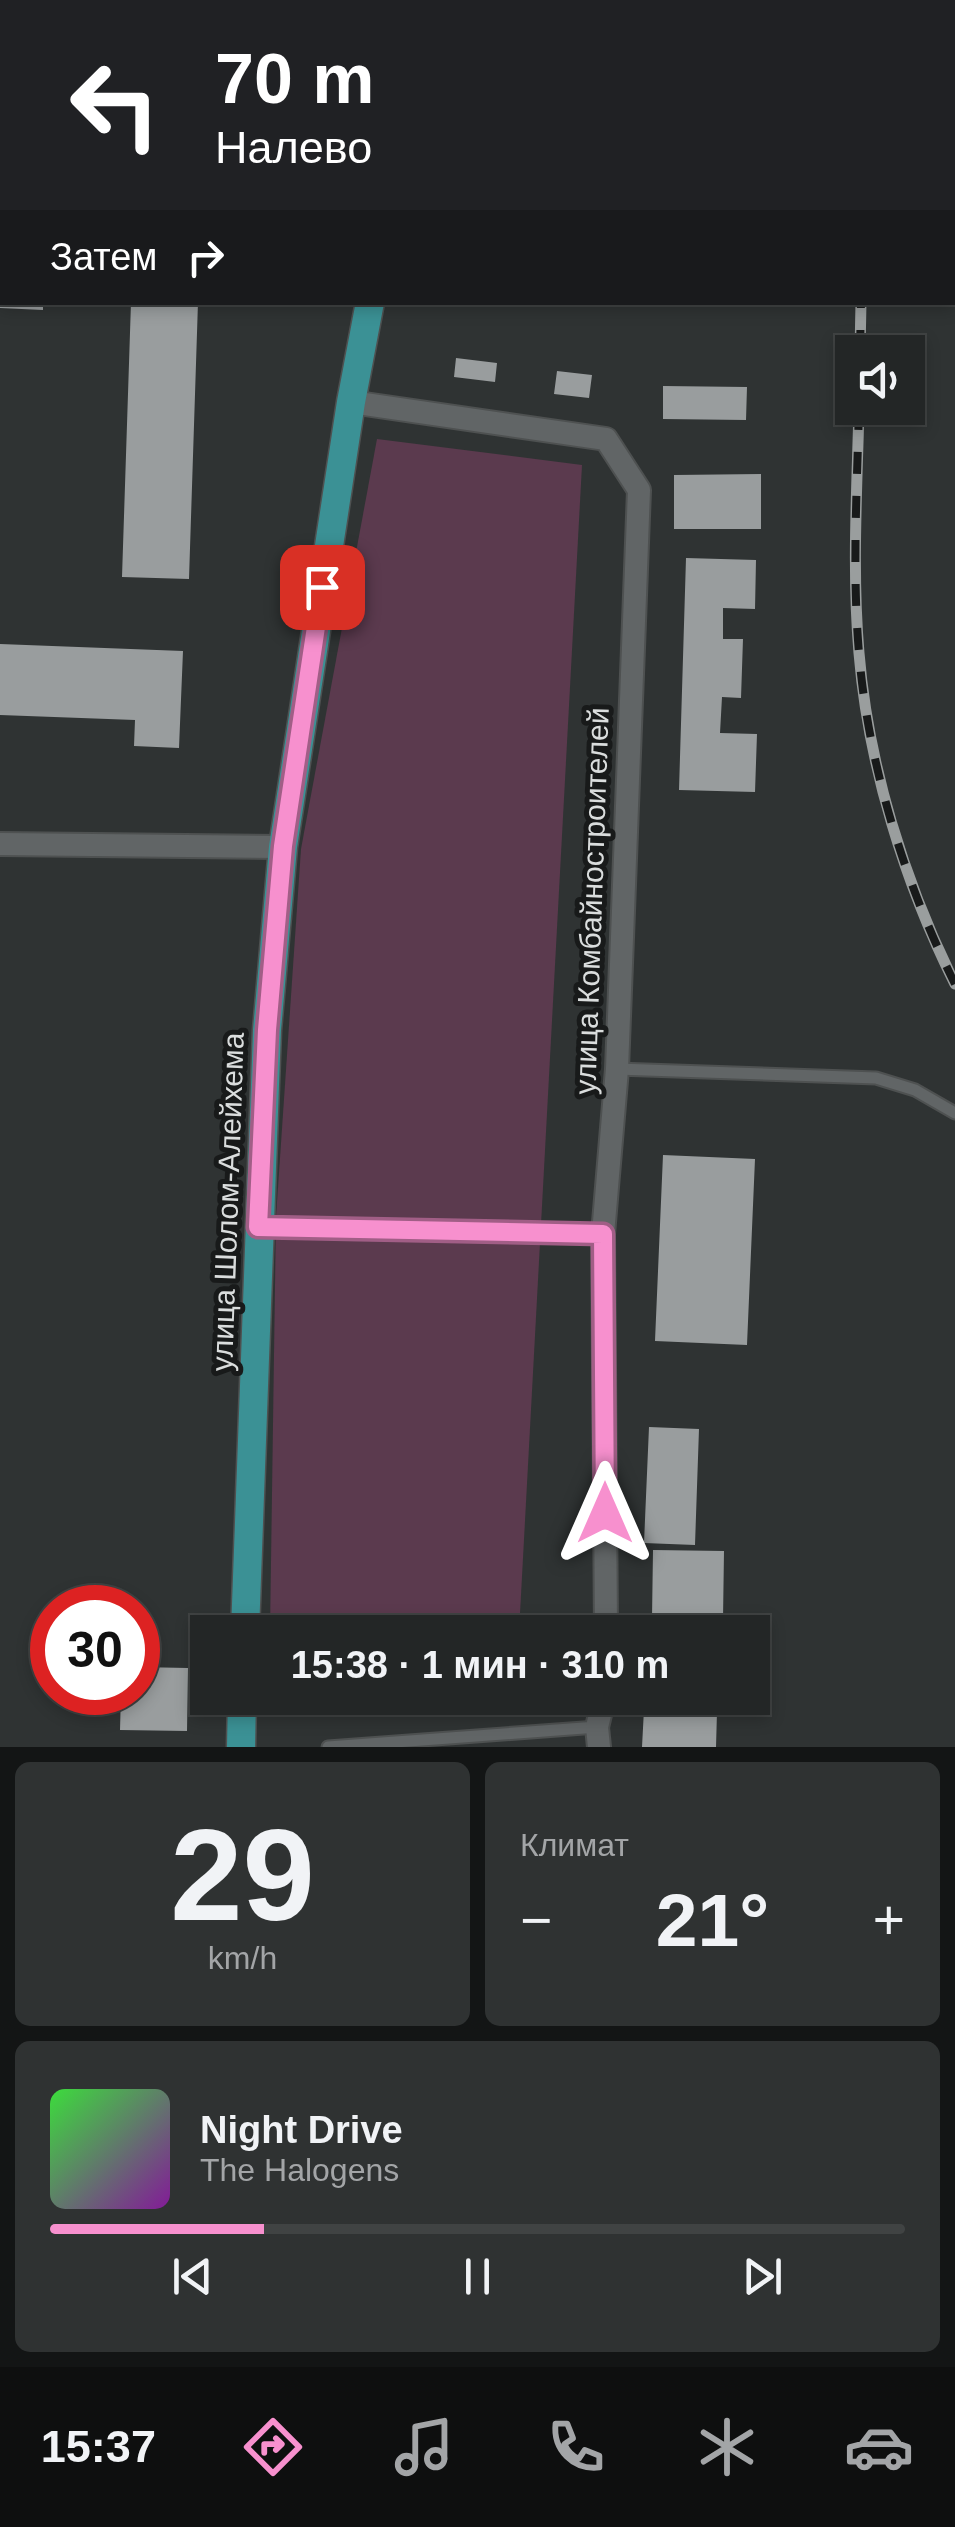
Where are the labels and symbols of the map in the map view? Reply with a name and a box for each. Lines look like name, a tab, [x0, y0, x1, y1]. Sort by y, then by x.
pin	[280, 545, 365, 630]
street label: улица Комбайностроителей	[568, 707, 615, 1095]
street label: улица Шолом-Алейхема	[205, 1032, 250, 1372]
position arrow	[553, 1461, 657, 1565]
speed limit sign: 30	[30, 1585, 160, 1715]

